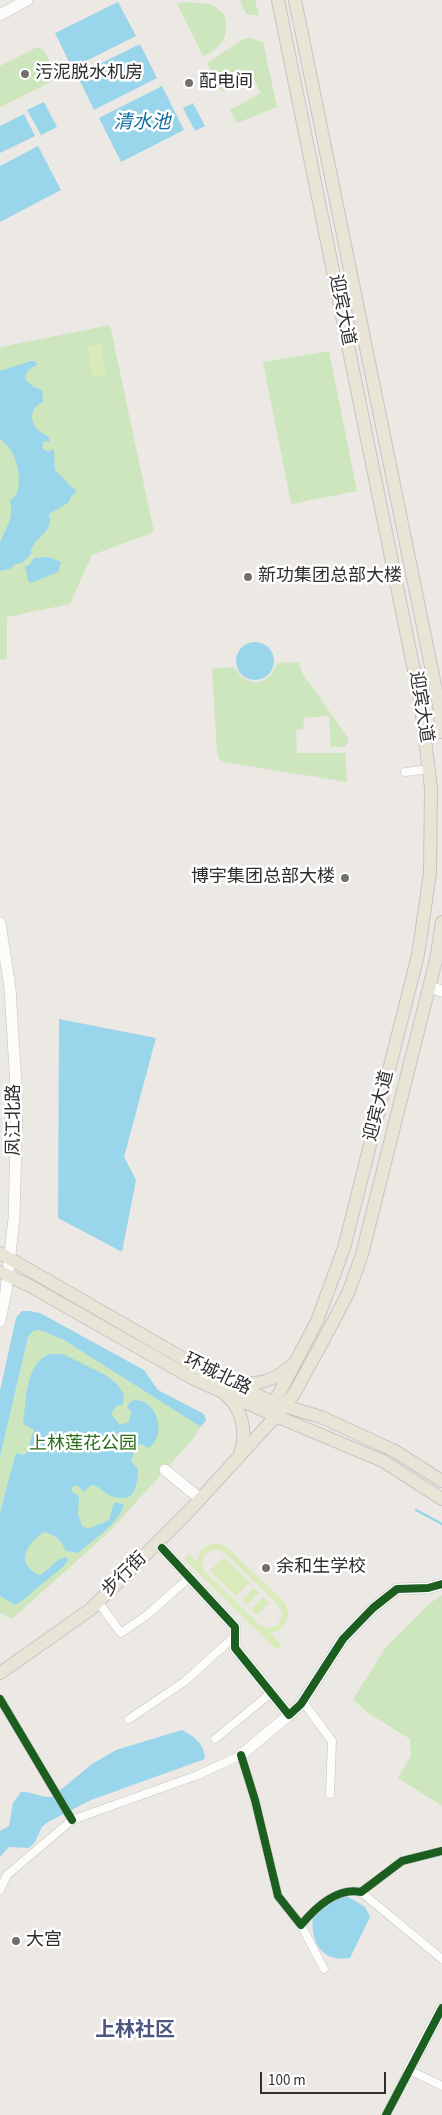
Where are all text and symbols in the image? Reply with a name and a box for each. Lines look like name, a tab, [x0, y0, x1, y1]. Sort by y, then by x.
place label: 污泥脱水机房	[35, 63, 143, 85]
marker: 污泥脱水机房	[19, 68, 31, 80]
place label: 配电间	[199, 72, 253, 94]
marker: 配电间	[183, 77, 195, 89]
water label: 清水池	[114, 113, 170, 135]
street label: 迎宾大道	[324, 273, 358, 347]
place label: 新功集团总部大楼	[258, 566, 402, 588]
marker: 新功集团总部大楼	[242, 571, 254, 583]
street label: 迎宾大道	[404, 670, 436, 744]
place label: 博宇集团总部大楼	[191, 867, 335, 889]
marker: 博宇集团总部大楼	[339, 872, 351, 884]
street label: 迎宾大道	[361, 1068, 399, 1144]
street label: 凤江北路	[4, 1084, 26, 1156]
street label: 环城北路	[180, 1350, 254, 1400]
park label: 上林莲花公园	[29, 1434, 137, 1456]
street label: 步行街	[98, 1548, 152, 1602]
place label: 余和生学校	[276, 1557, 366, 1579]
marker: 余和生学校	[260, 1562, 272, 1574]
place label: 大宫	[26, 1930, 62, 1952]
marker: 大宫	[10, 1935, 22, 1947]
district label: 上林社区	[95, 2020, 175, 2044]
scale bar	[262, 2062, 388, 2094]
text: 100 m	[268, 2070, 306, 2091]

